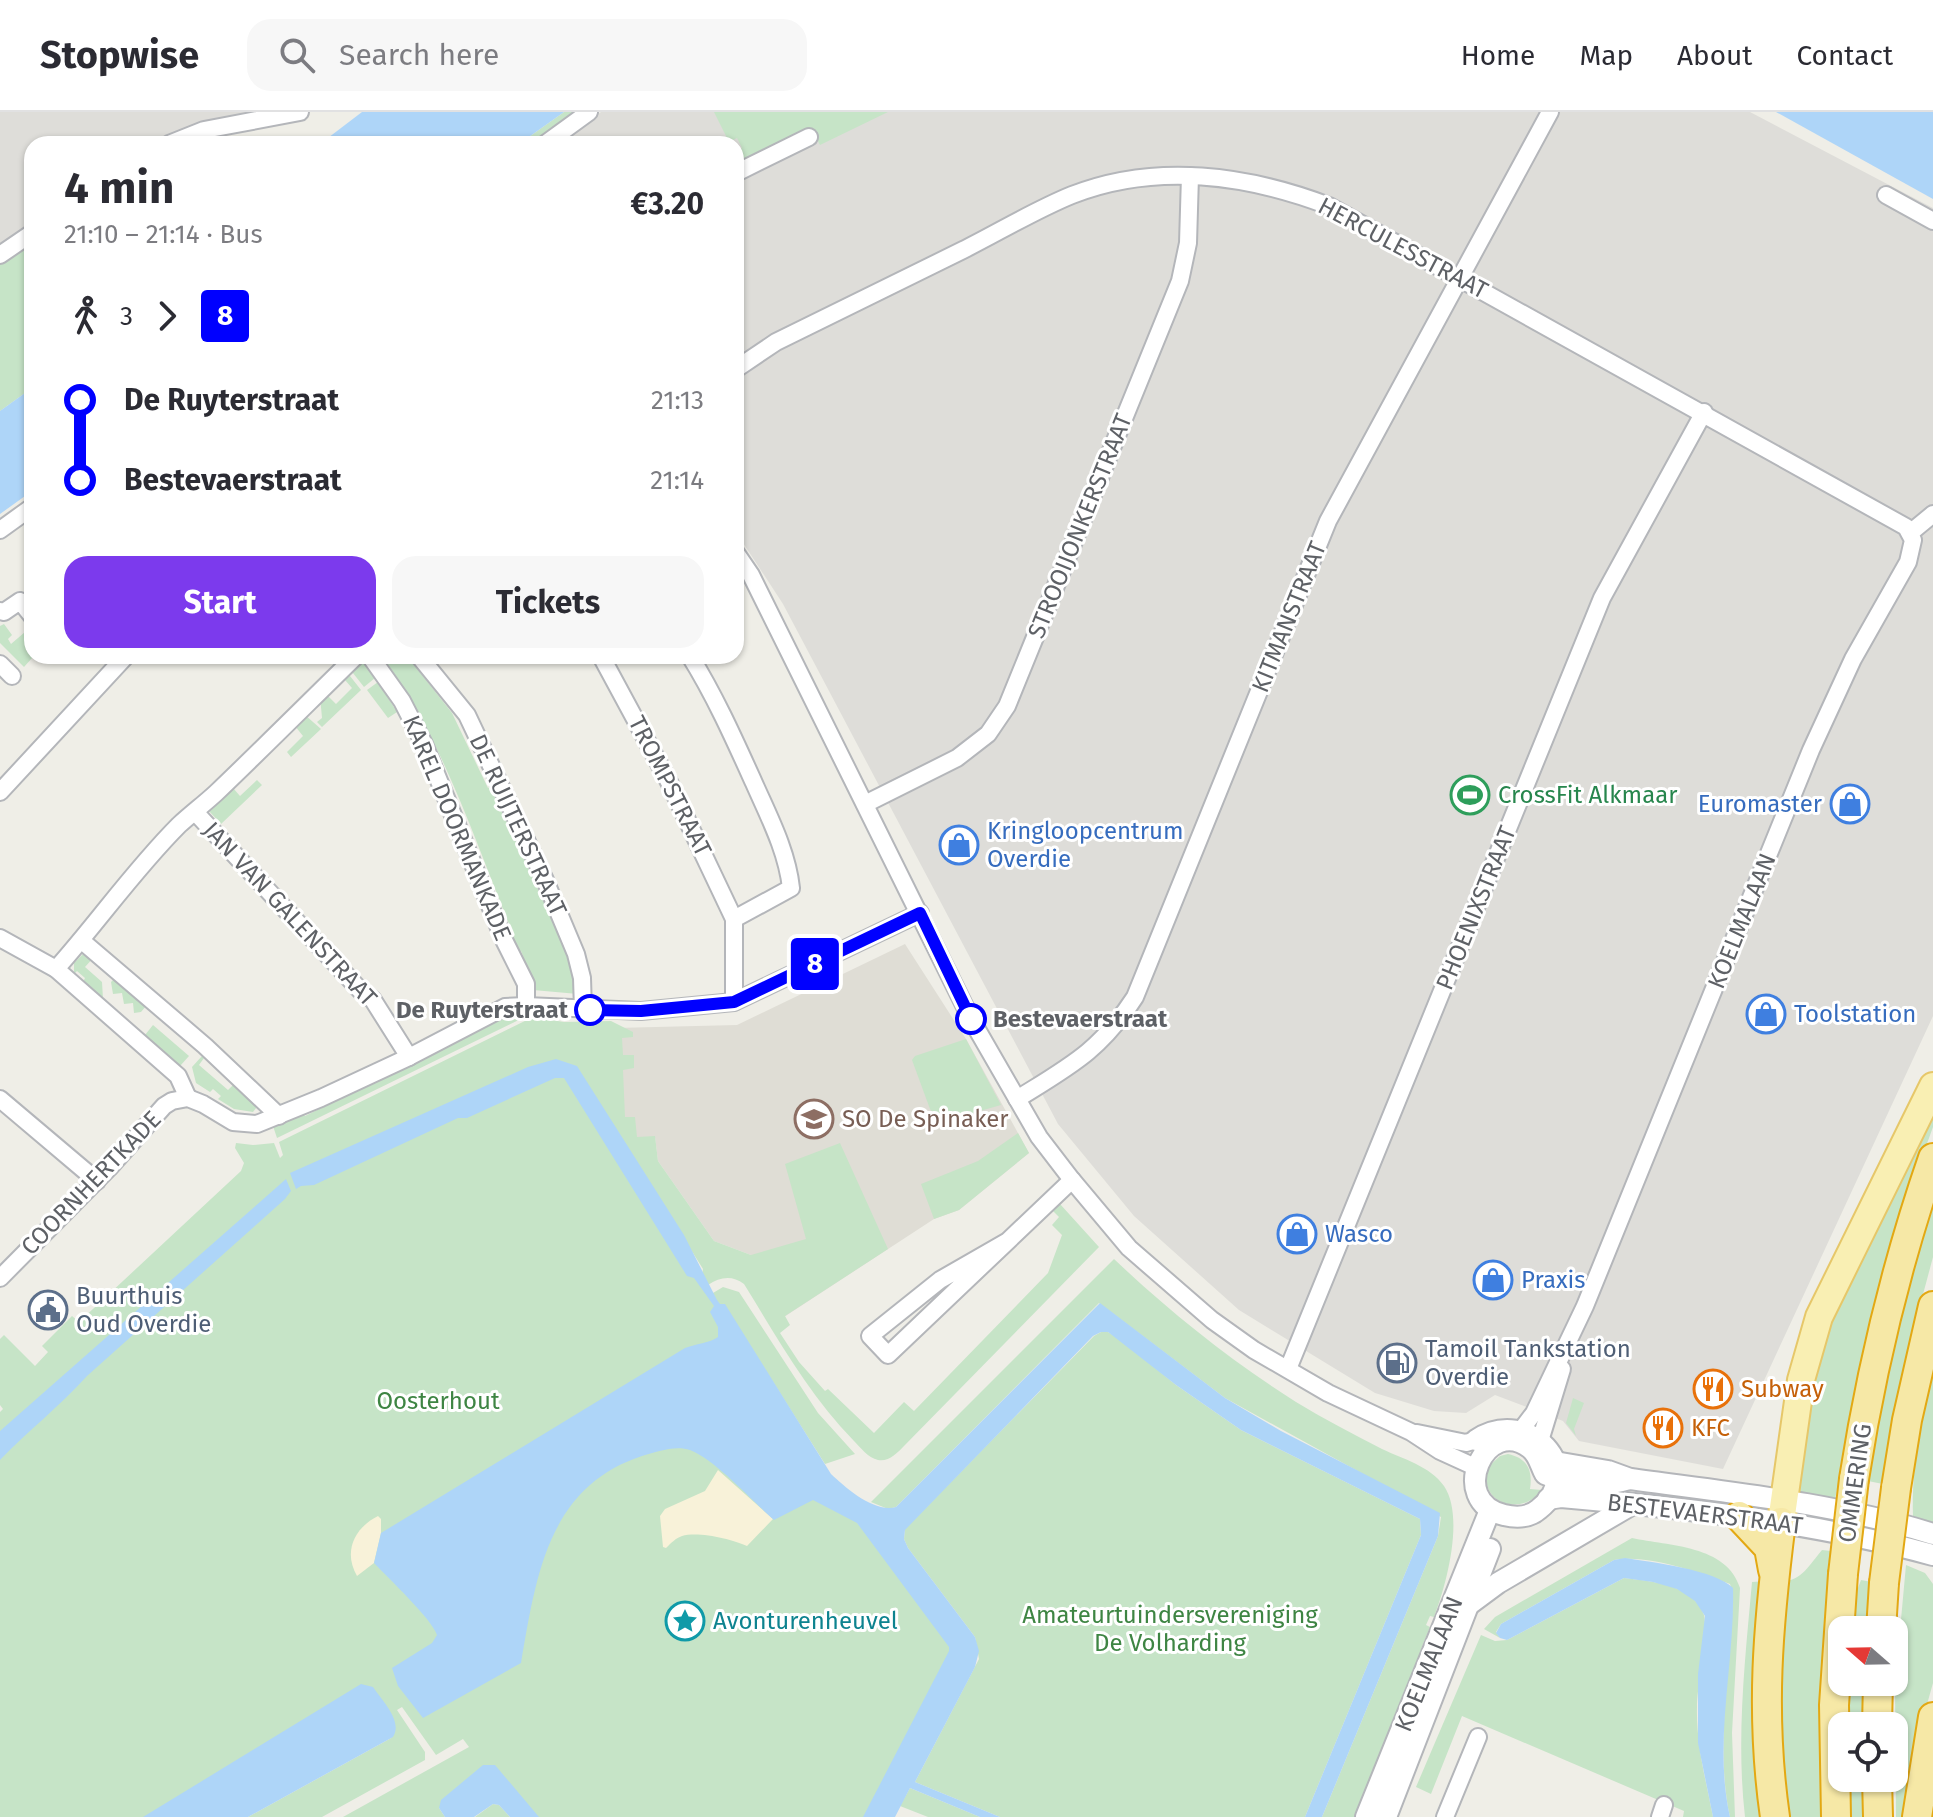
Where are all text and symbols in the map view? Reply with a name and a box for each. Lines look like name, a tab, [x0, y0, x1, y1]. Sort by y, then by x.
search box	[247, 19, 807, 91]
text: Stopwise	[40, 32, 199, 78]
icon: search	[275, 33, 319, 77]
text: Search here	[339, 37, 499, 73]
text: Home	[1461, 39, 1535, 72]
text: Map	[1579, 39, 1633, 72]
text: About	[1677, 39, 1752, 72]
text: Contact	[1796, 39, 1893, 72]
text: 4 min	[64, 162, 174, 215]
text: €3.20	[630, 186, 704, 222]
street label: HERCULESSTRAAT	[1313, 191, 1493, 305]
text: 21:10 – 21:14 · Bus	[64, 219, 263, 250]
icon: walk	[64, 294, 108, 338]
icon: forward	[145, 294, 189, 338]
text: 8	[217, 299, 233, 332]
text: 3	[120, 301, 133, 332]
text: De Ruyterstraat	[124, 382, 339, 418]
text: 21:13	[651, 385, 704, 416]
street label: STROOIJONKERSTRAAT	[1022, 409, 1138, 642]
text: Bestevaerstraat	[124, 462, 342, 498]
text: 21:14	[650, 465, 704, 496]
street label: KITMANSTRAAT	[1246, 537, 1332, 696]
button: Start	[64, 556, 376, 648]
button: Tickets	[392, 556, 704, 648]
street label: KAREL DOORMANKADE	[397, 711, 517, 945]
street label: TROMPSTRAAT	[623, 711, 718, 861]
street label: DE RUIJTERSTRAAT	[464, 730, 573, 921]
sports icon: CrossFit Alkmaar	[1449, 774, 1491, 816]
place label: CrossFit Alkmaar	[1498, 781, 1678, 809]
shop icon: Euromaster	[1829, 783, 1871, 825]
place label: Euromaster	[1698, 790, 1823, 818]
street label: JAN VAN GALENSTRAAT	[197, 816, 383, 1012]
place label: Kringloopcentrum Overdie	[987, 817, 1184, 873]
street label: PHOENIXSTRAAT	[1430, 822, 1522, 994]
shop icon: Kringloopcentrum Overdie	[938, 824, 980, 866]
street label: KOELMALAAN	[1702, 849, 1782, 993]
line badge: 8	[789, 938, 841, 990]
text: 8	[807, 947, 823, 980]
shop icon: Toolstation	[1745, 993, 1787, 1035]
marker: De Ruyterstraat	[575, 995, 605, 1025]
place label: De Ruyterstraat	[396, 996, 569, 1024]
place label: Toolstation	[1794, 1000, 1916, 1028]
marker: Bestevaerstraat	[956, 1004, 986, 1034]
place label: Bestevaerstraat	[993, 1005, 1168, 1033]
school or university icon: SO De Spinaker	[793, 1098, 835, 1140]
street label: COORNHERTKADE	[15, 1105, 167, 1261]
place label: SO De Spinaker	[842, 1105, 1009, 1133]
shop icon: Wasco	[1276, 1213, 1318, 1255]
place label: Wasco	[1325, 1220, 1393, 1248]
shop icon: Praxis	[1472, 1259, 1514, 1301]
place label: Praxis	[1521, 1266, 1586, 1294]
place label: Buurthuis Oud Overdie	[76, 1282, 211, 1338]
public building icon: Buurthuis Oud Overdie	[27, 1289, 69, 1331]
place label: Tamoil Tankstation Overdie	[1425, 1335, 1631, 1391]
fuel station icon: Tamoil Tankstation Overdie	[1376, 1342, 1418, 1384]
restaurant icon: Subway	[1692, 1368, 1734, 1410]
place label: Subway	[1741, 1375, 1824, 1403]
park label: Oosterhout	[376, 1387, 500, 1415]
restaurant icon: KFC	[1642, 1407, 1684, 1449]
place label: KFC	[1691, 1414, 1730, 1442]
street label: OMMERING	[1833, 1422, 1877, 1544]
street label: BESTEVAERSTRAAT	[1605, 1488, 1805, 1540]
street label: KOELMALAAN	[1389, 1592, 1469, 1736]
place icon: Avonturenheuvel	[664, 1600, 706, 1642]
park label: Amateurtuindersvereniging De Volharding	[1022, 1601, 1318, 1657]
place label: Avonturenheuvel	[713, 1607, 898, 1635]
north arrow	[1828, 1616, 1908, 1696]
map controls	[1828, 1616, 1908, 1792]
button: locate	[1828, 1712, 1908, 1792]

